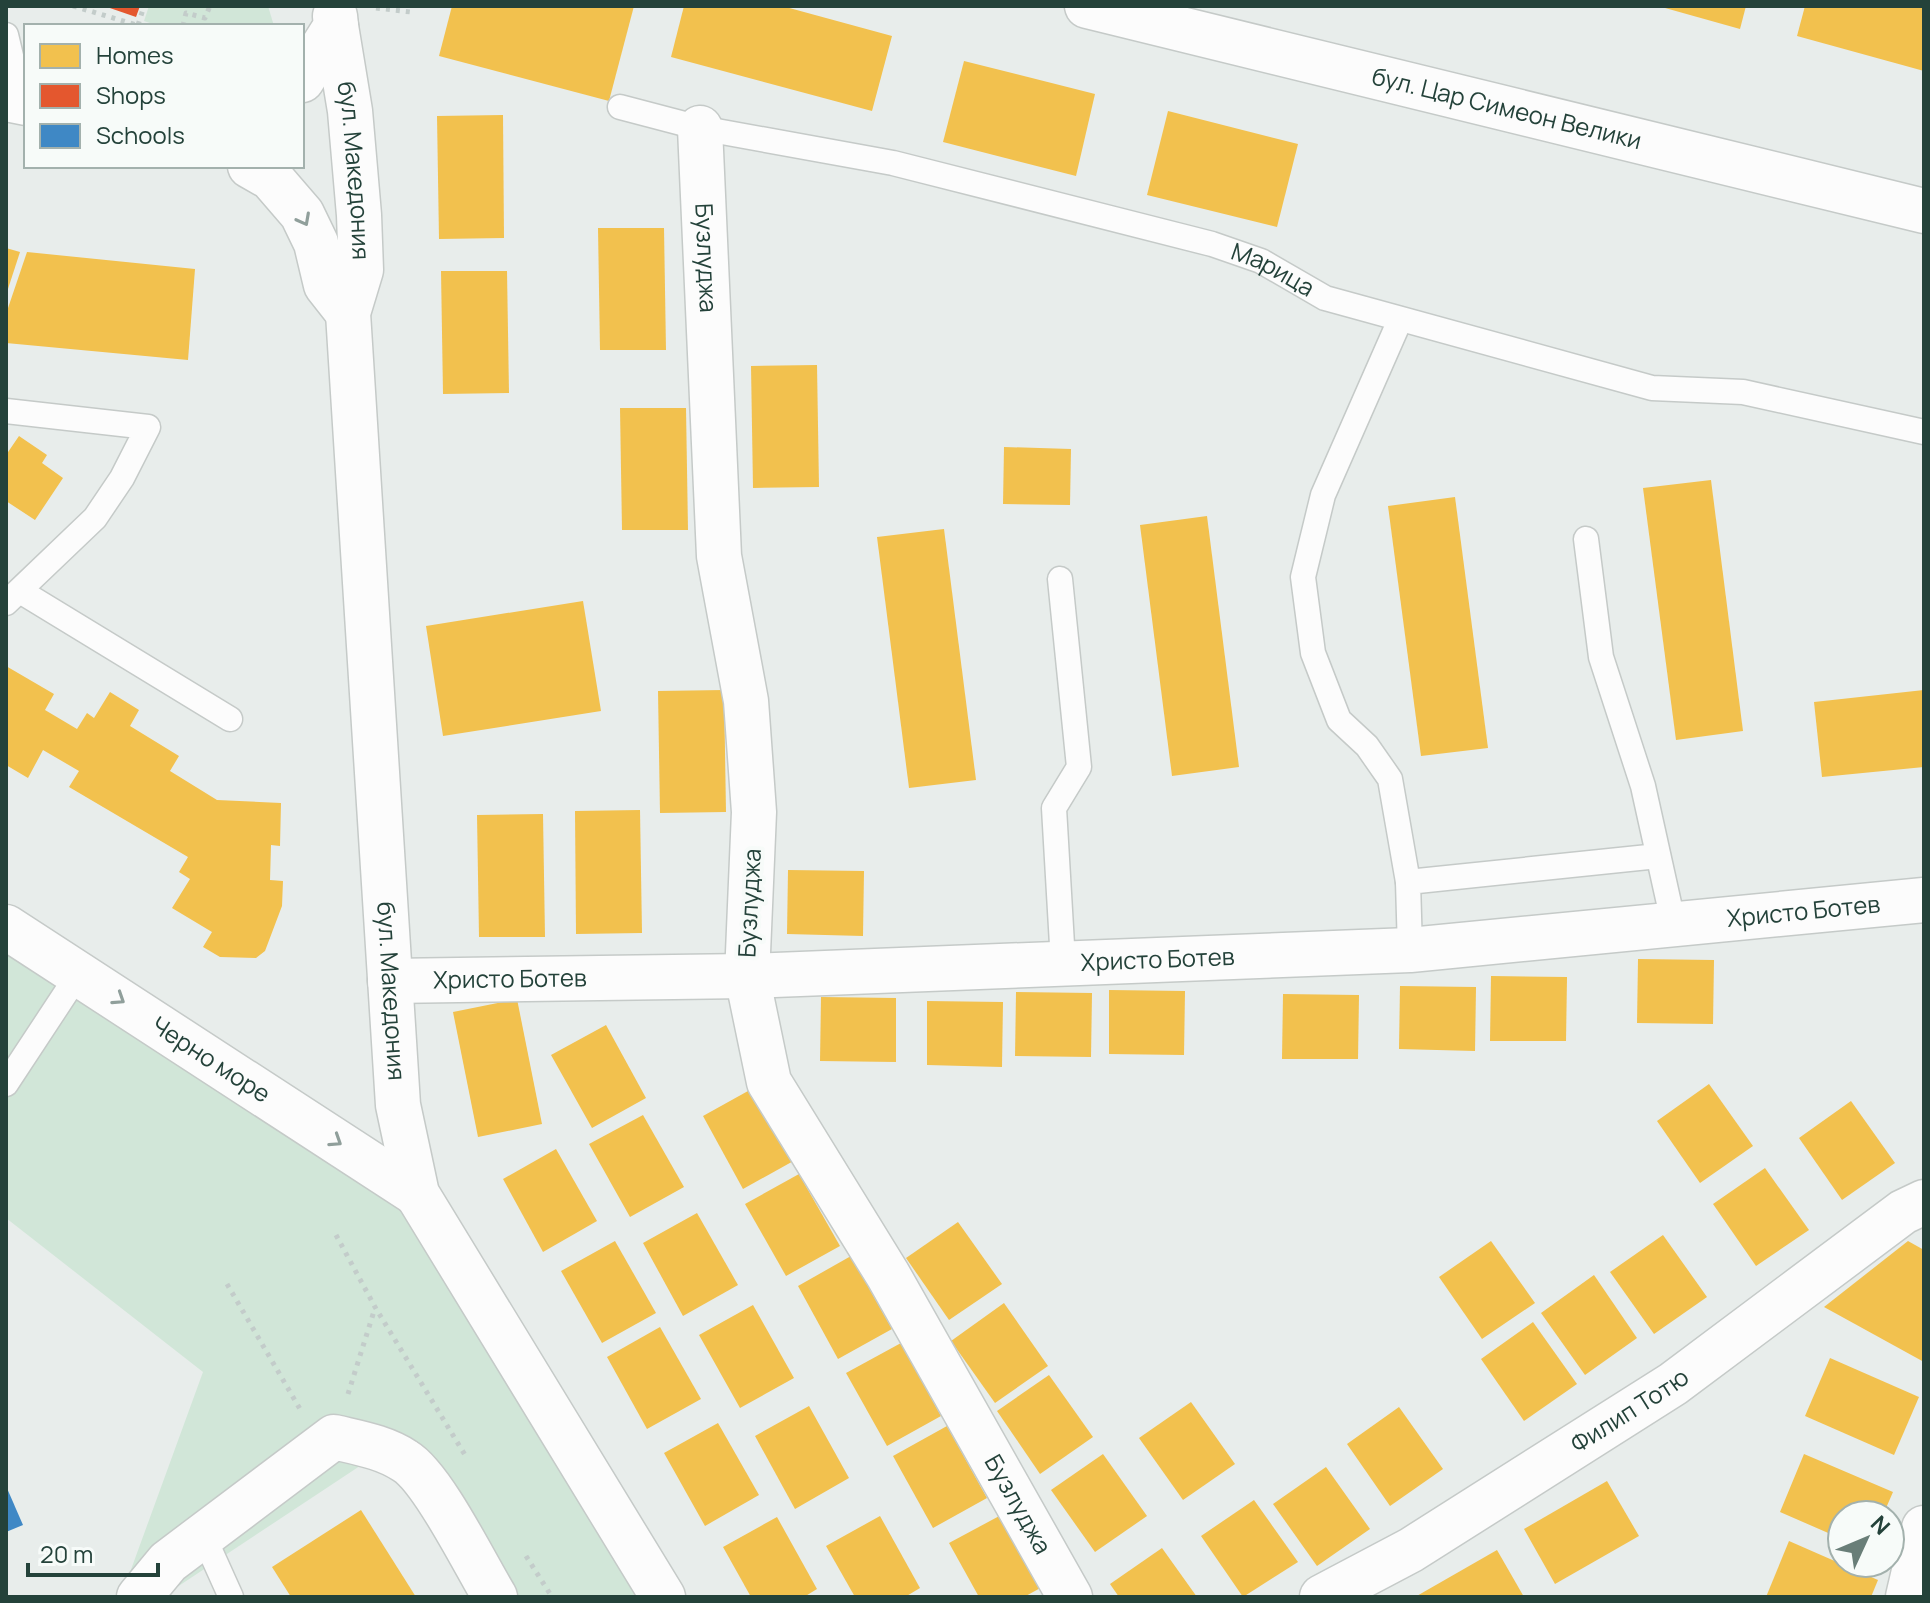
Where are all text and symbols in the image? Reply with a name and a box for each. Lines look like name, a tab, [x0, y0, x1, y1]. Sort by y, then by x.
legend	[24, 24, 304, 168]
text: Homes	[96, 38, 174, 71]
street label: бул. Цар Симеон Велики	[1369, 58, 1645, 156]
text: Shops	[96, 78, 166, 111]
street label: бул. Македония	[330, 79, 379, 261]
text: Schools	[96, 118, 185, 151]
street label: Бузлуджа	[688, 202, 726, 313]
one-way arrow	[294, 211, 310, 226]
street label: Марица	[1227, 234, 1321, 303]
street label: Бузлуджа	[729, 847, 768, 958]
street label: Христо Ботев	[1725, 886, 1882, 934]
street label: бул. Македония	[370, 901, 414, 1081]
street label: Христо Ботев	[1080, 939, 1235, 978]
street label: Христо Ботев	[433, 960, 587, 995]
one-way arrow	[110, 989, 125, 1004]
street label: Черно море	[145, 1008, 277, 1110]
one-way arrow	[328, 1132, 342, 1147]
street label: Филип Тотю	[1564, 1360, 1695, 1460]
street label: Бузлуджа	[978, 1448, 1060, 1560]
north arrow	[1826, 1499, 1906, 1579]
text: N	[1864, 1509, 1897, 1541]
scale bar	[28, 1527, 158, 1577]
text: 20 m	[40, 1537, 93, 1570]

